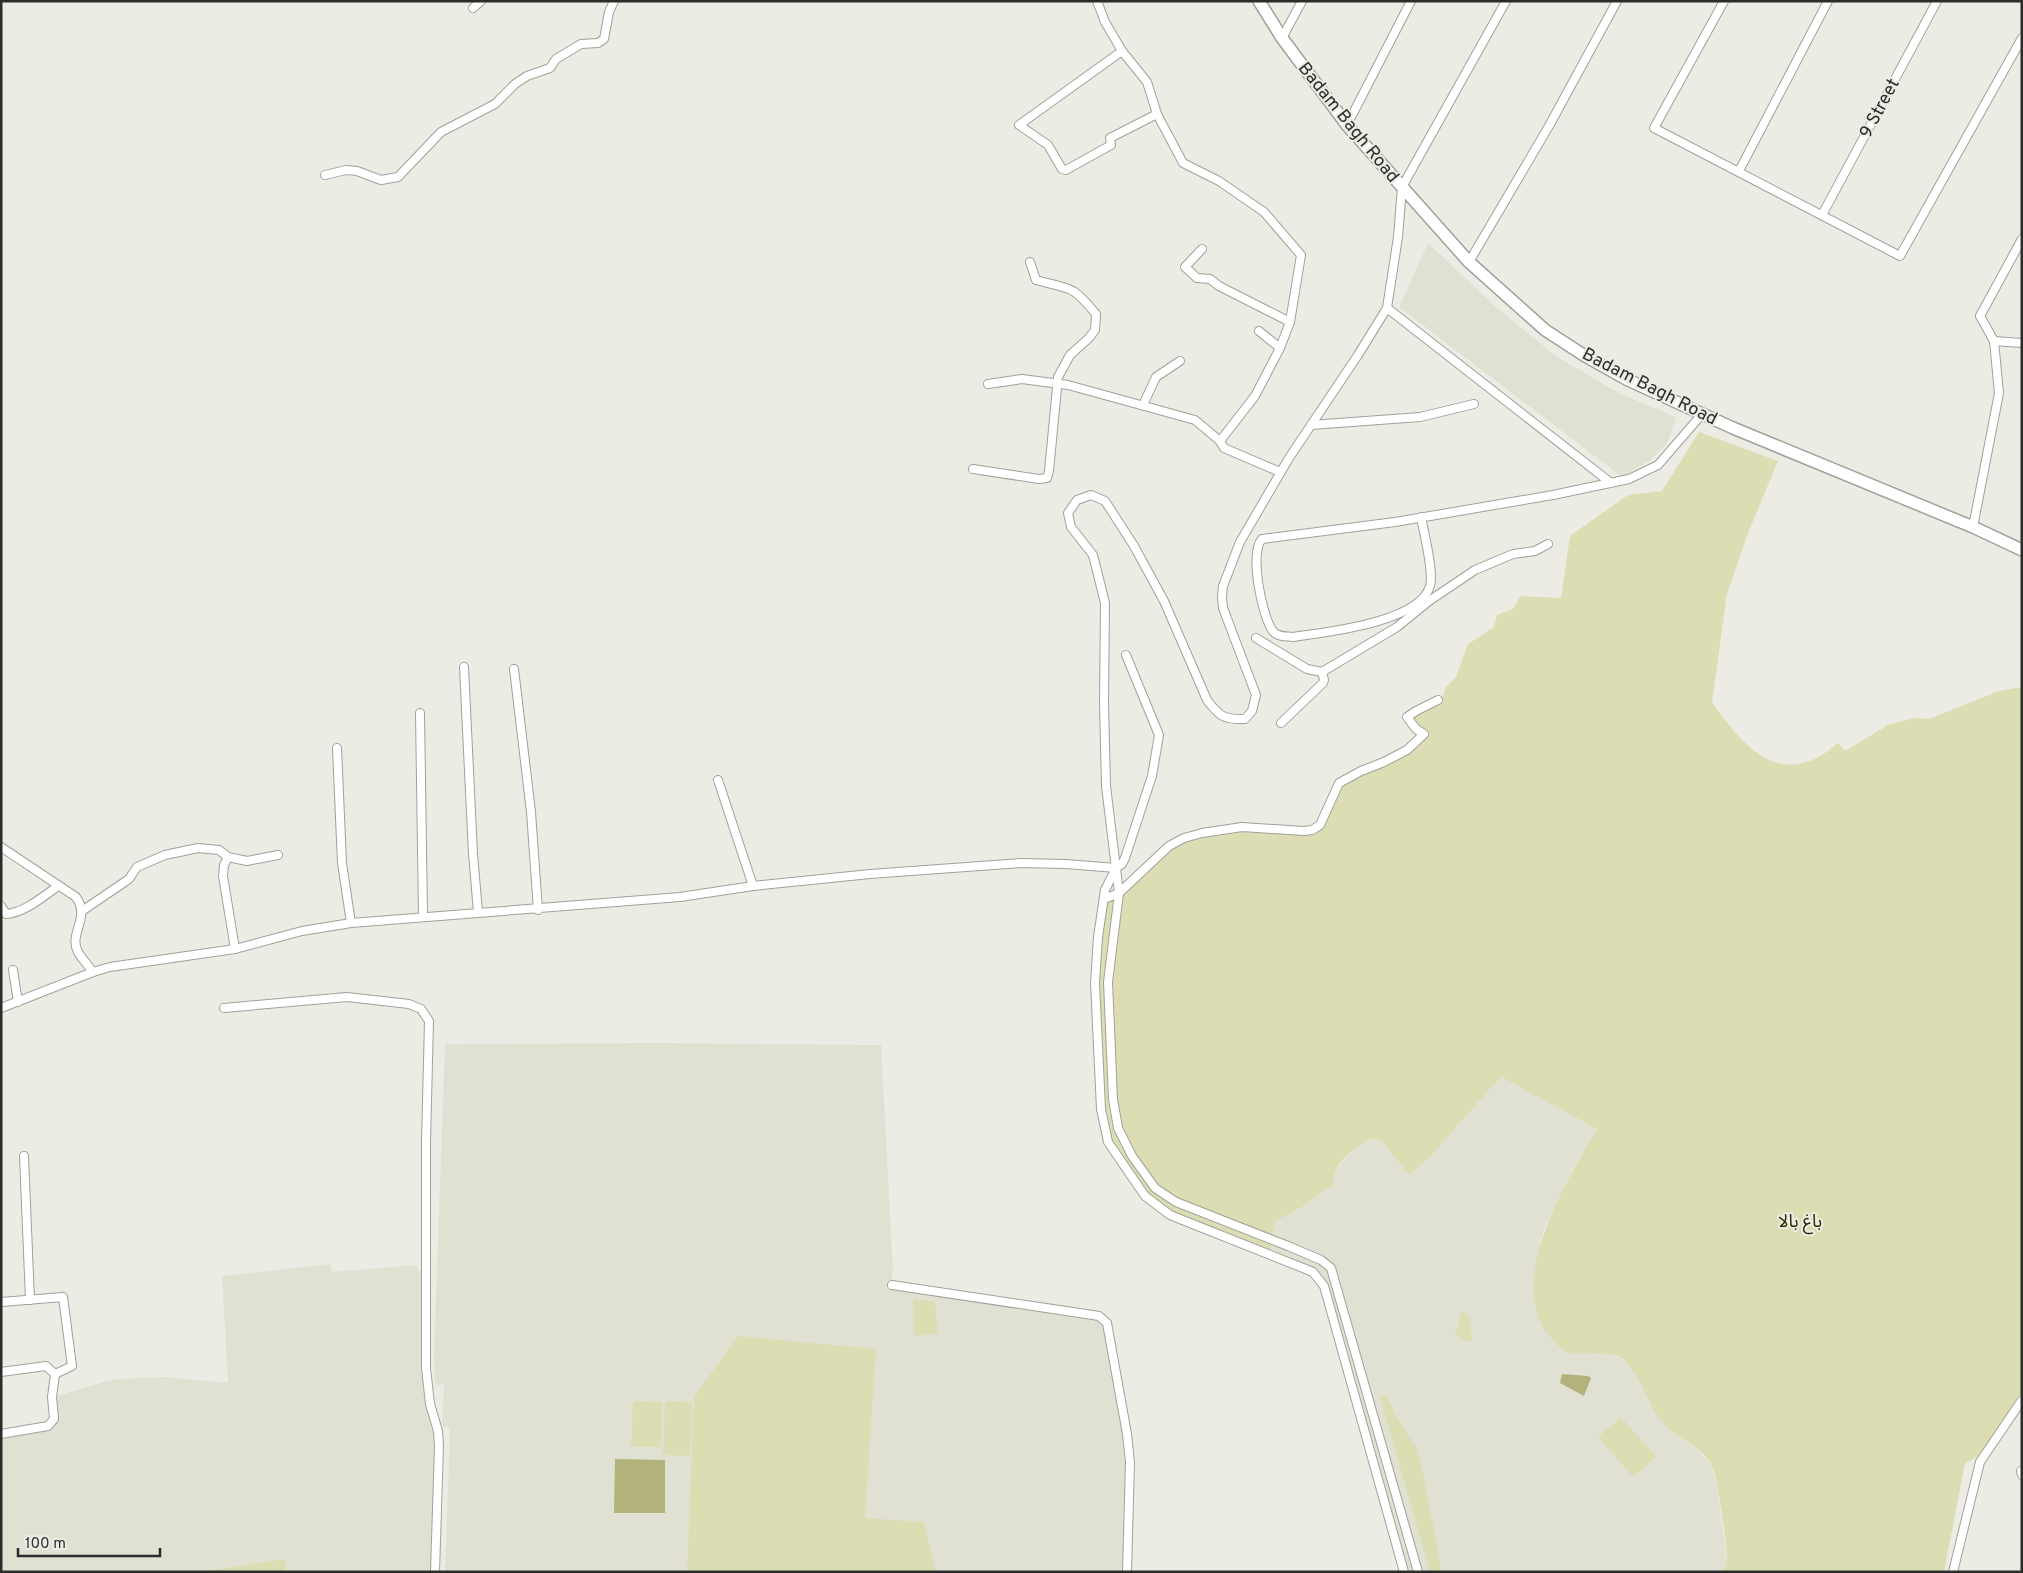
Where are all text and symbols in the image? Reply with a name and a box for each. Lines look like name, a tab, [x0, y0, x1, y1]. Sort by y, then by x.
street label: Badam Bagh Road	[1292, 58, 1404, 188]
street label: 9 Street	[1855, 75, 1906, 143]
street label: Badam Bagh Road	[1578, 343, 1721, 431]
park label: باغ بالا	[1778, 1211, 1822, 1235]
scale bar	[18, 1526, 160, 1558]
text: 100 m	[25, 1535, 66, 1554]

